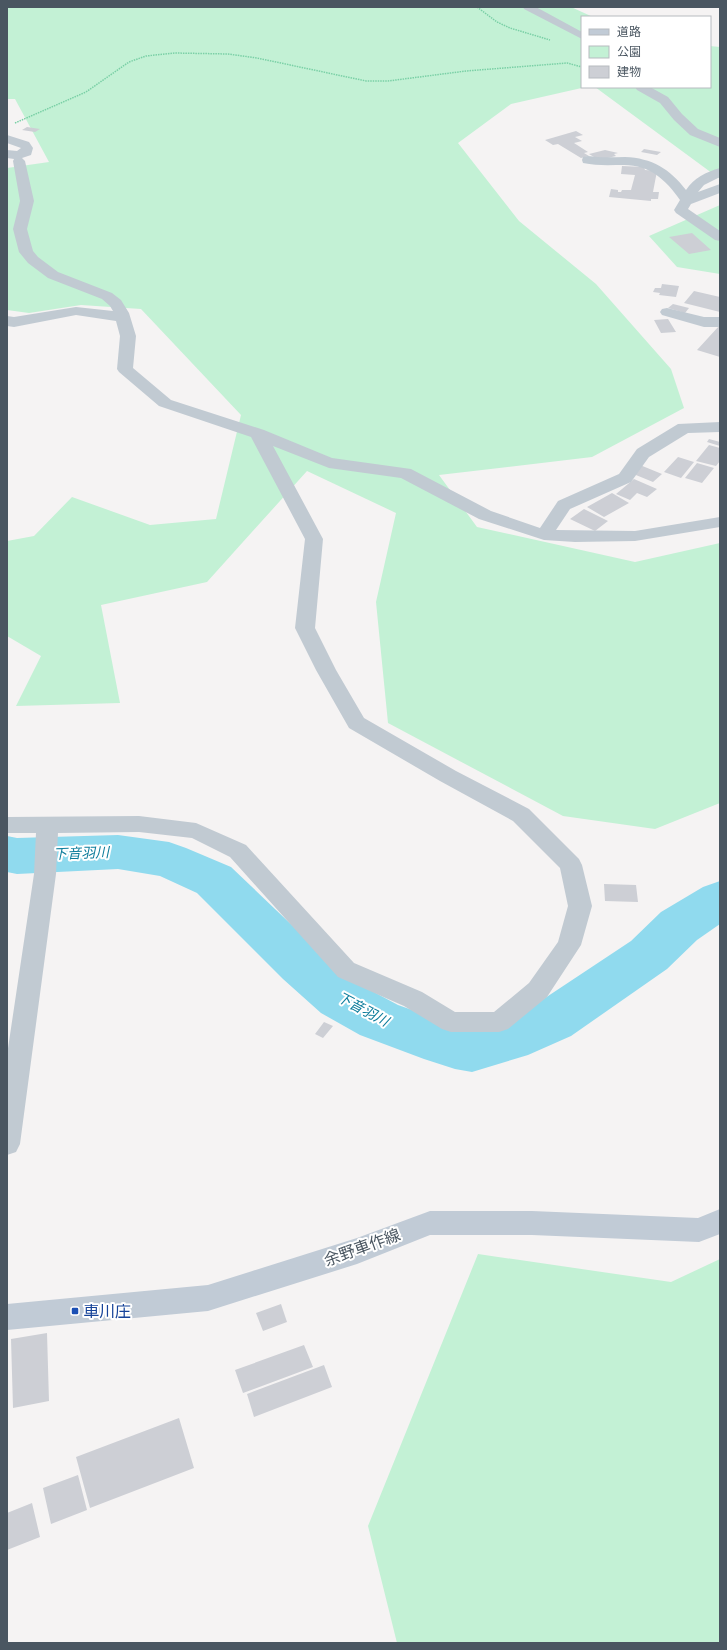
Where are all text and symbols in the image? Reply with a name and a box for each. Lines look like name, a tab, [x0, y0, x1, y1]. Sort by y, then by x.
legend	[581, 16, 711, 88]
text: 道路	[617, 23, 641, 40]
text: 公園	[617, 43, 641, 60]
text: 建物	[617, 63, 641, 80]
water label: 下音羽川	[53, 842, 111, 863]
water label: 下音羽川	[334, 987, 394, 1031]
street label: 余野車作線	[321, 1223, 403, 1271]
place label: 車川庄	[83, 1300, 131, 1322]
marker: 車川庄	[70, 1306, 80, 1316]

